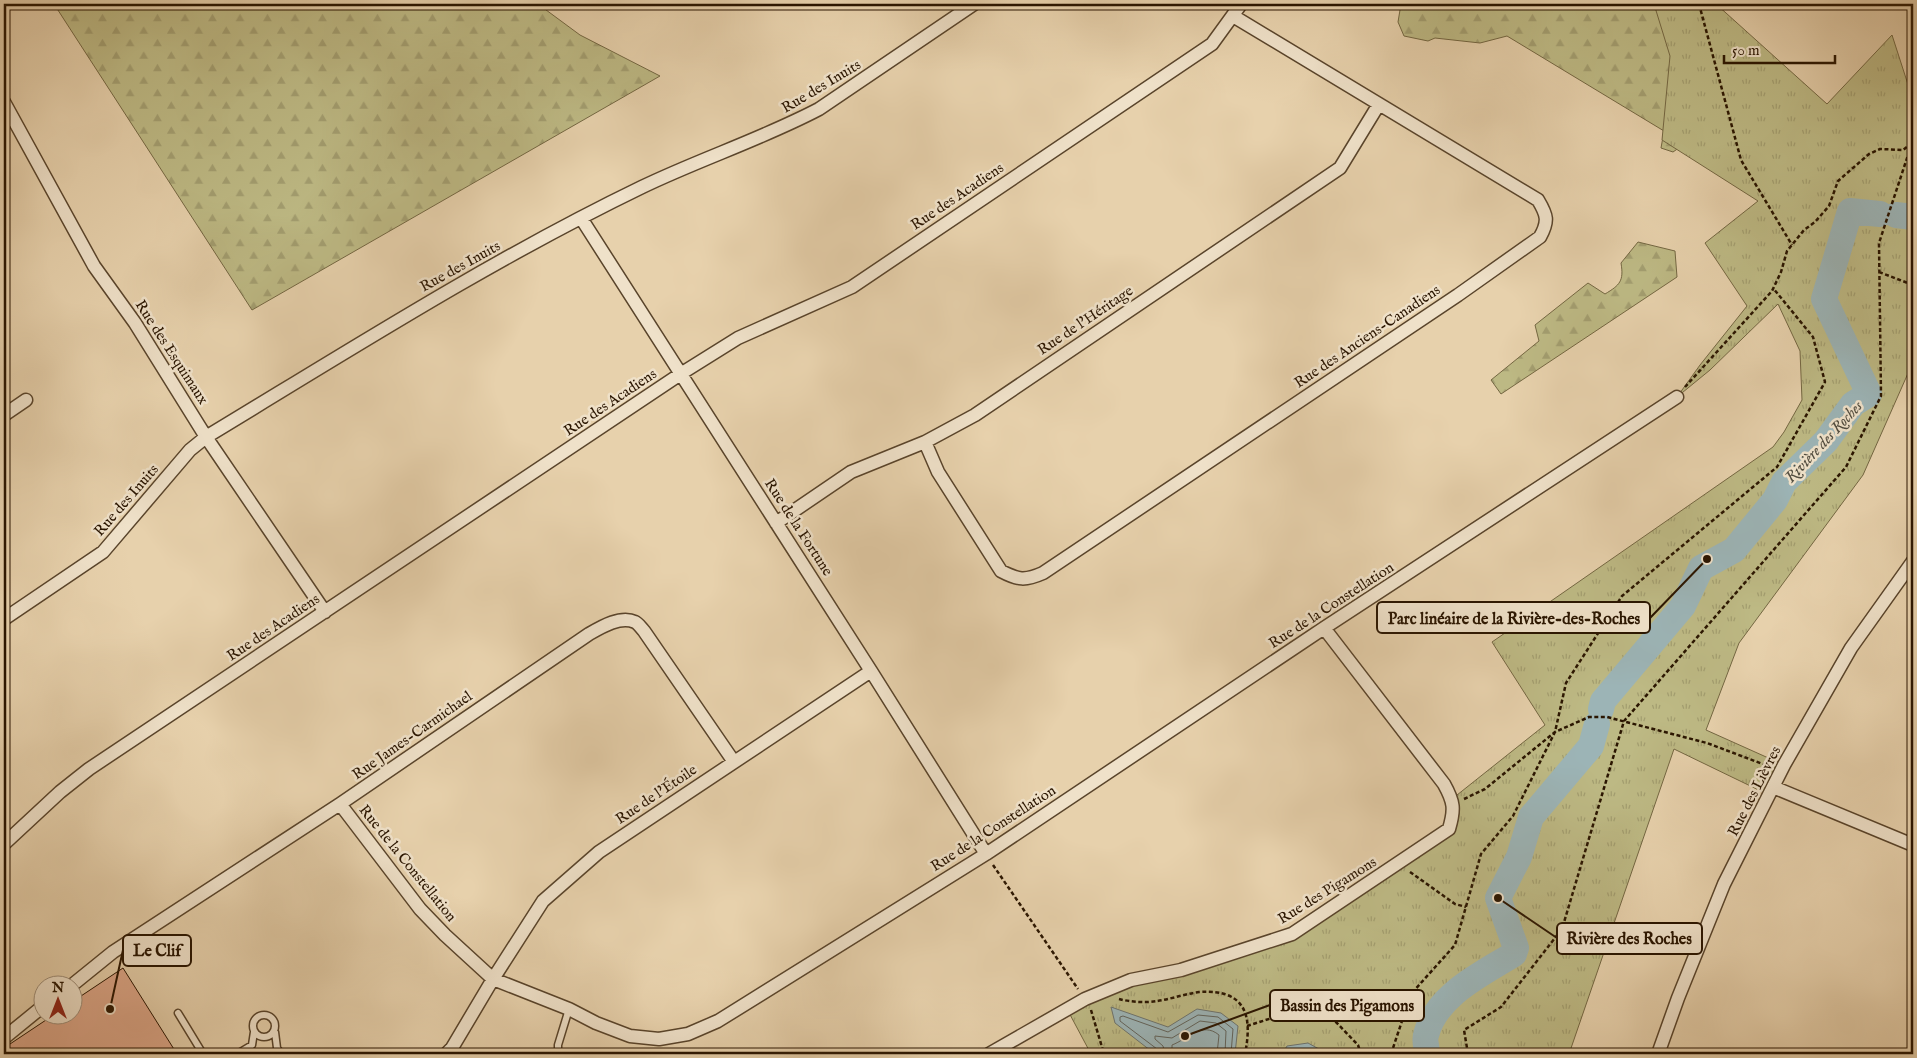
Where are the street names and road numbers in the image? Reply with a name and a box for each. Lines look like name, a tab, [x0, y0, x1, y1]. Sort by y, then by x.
street label: Rue des Inuits	[778, 55, 864, 118]
street label: Rue des Acadiens	[907, 158, 1007, 234]
street label: Rue des Inuits	[417, 237, 504, 296]
street label: Rue des Anciens-Canadiens	[1291, 280, 1444, 392]
street label: Rue de l'Héritage	[1034, 281, 1137, 359]
street label: Rue des Esquimaux	[131, 296, 213, 409]
street label: Rue des Acadiens	[560, 364, 660, 440]
street label: Rue des Inuits	[90, 460, 163, 540]
street label: Rue de la Fortune	[760, 475, 837, 580]
street label: Rue de la Constellation	[1265, 558, 1397, 653]
street label: Rue des Acadiens	[223, 589, 323, 665]
street label: Rue James-Carmichael	[349, 686, 477, 784]
street label: Rue des Lièvres	[1724, 743, 1785, 839]
street label: Rue de l'Étoile	[612, 760, 701, 829]
street label: Rue de la Constellation	[927, 781, 1059, 876]
street label: Rue de la Constellation	[355, 801, 461, 926]
street label: Rue des Pigamons	[1274, 852, 1380, 928]

